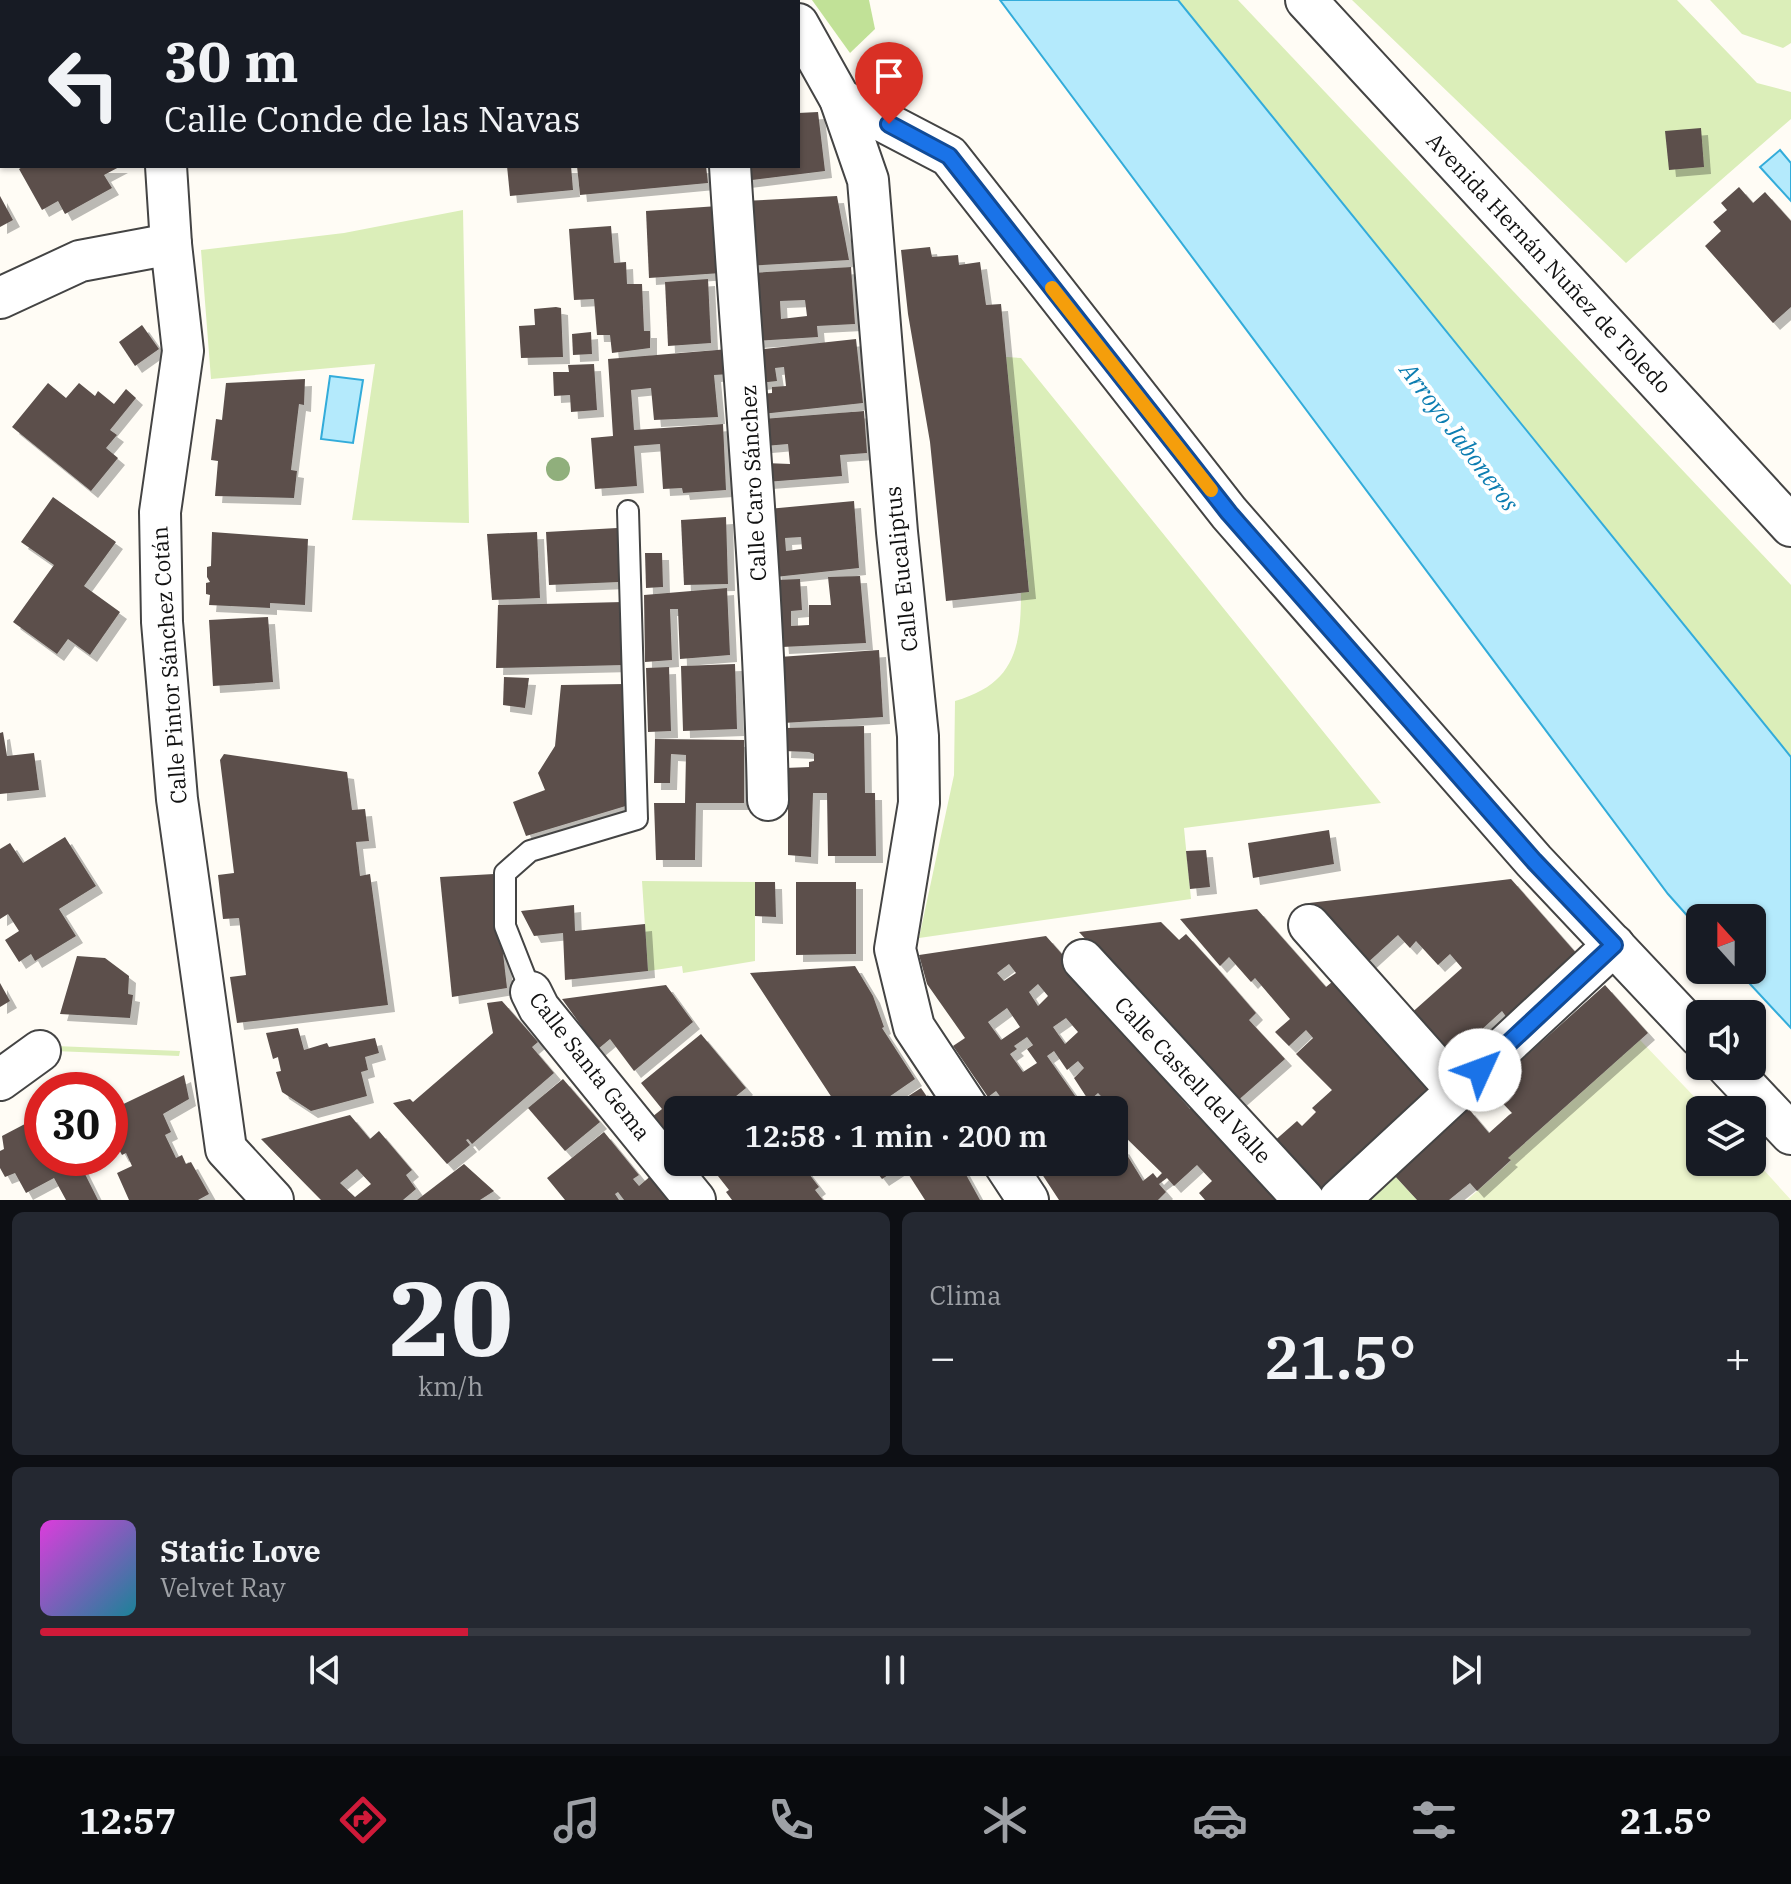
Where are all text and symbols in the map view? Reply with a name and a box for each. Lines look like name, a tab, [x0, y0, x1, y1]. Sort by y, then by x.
text: 30 m	[164, 25, 299, 97]
icon: left	[32, 32, 136, 136]
pin	[855, 42, 923, 124]
icon: arrive	[867, 54, 911, 98]
text: Calle Conde de las Navas	[164, 95, 581, 142]
street label: Avenida Hernán Nuñez de Toledo	[1421, 126, 1678, 399]
water label: Arroyo Jaboneros	[1392, 354, 1526, 518]
street label: Calle Caro Sánchez	[733, 384, 772, 582]
street label: Calle Eucaliptus	[877, 485, 924, 653]
street label: Calle Pintor Sánchez Cotán	[144, 525, 193, 805]
north arrow	[1686, 904, 1766, 984]
map controls	[1686, 904, 1766, 1176]
street label: Calle Santa Gema	[523, 986, 657, 1146]
street label: Calle Castell del Valle	[1109, 990, 1278, 1169]
button: sound	[1686, 1000, 1766, 1080]
position arrow	[1438, 1028, 1522, 1112]
speed limit sign: 30	[24, 1072, 128, 1176]
button: layers	[1686, 1096, 1766, 1176]
text: 12:58 · 1 min · 200 m	[745, 1116, 1047, 1155]
text: 20	[388, 1249, 513, 1385]
text: Clima	[930, 1278, 1001, 1312]
text: 21.5°	[1264, 1317, 1417, 1396]
text: −	[930, 1328, 956, 1385]
text: +	[1725, 1328, 1751, 1385]
text: km/h	[418, 1369, 484, 1403]
text: Static Love	[160, 1531, 321, 1570]
text: Velvet Ray	[160, 1570, 286, 1604]
icon: previous	[303, 1648, 347, 1692]
icon: pause	[873, 1648, 917, 1692]
icon: next	[1444, 1648, 1488, 1692]
icon: directions	[335, 1792, 391, 1848]
icon: music	[549, 1792, 605, 1848]
icon: phone	[763, 1792, 819, 1848]
icon: climate	[977, 1792, 1033, 1848]
icon: car	[1192, 1792, 1248, 1848]
icon: filters	[1406, 1792, 1462, 1848]
text: 12:57	[79, 1797, 176, 1844]
text: 21.5°	[1620, 1797, 1712, 1844]

